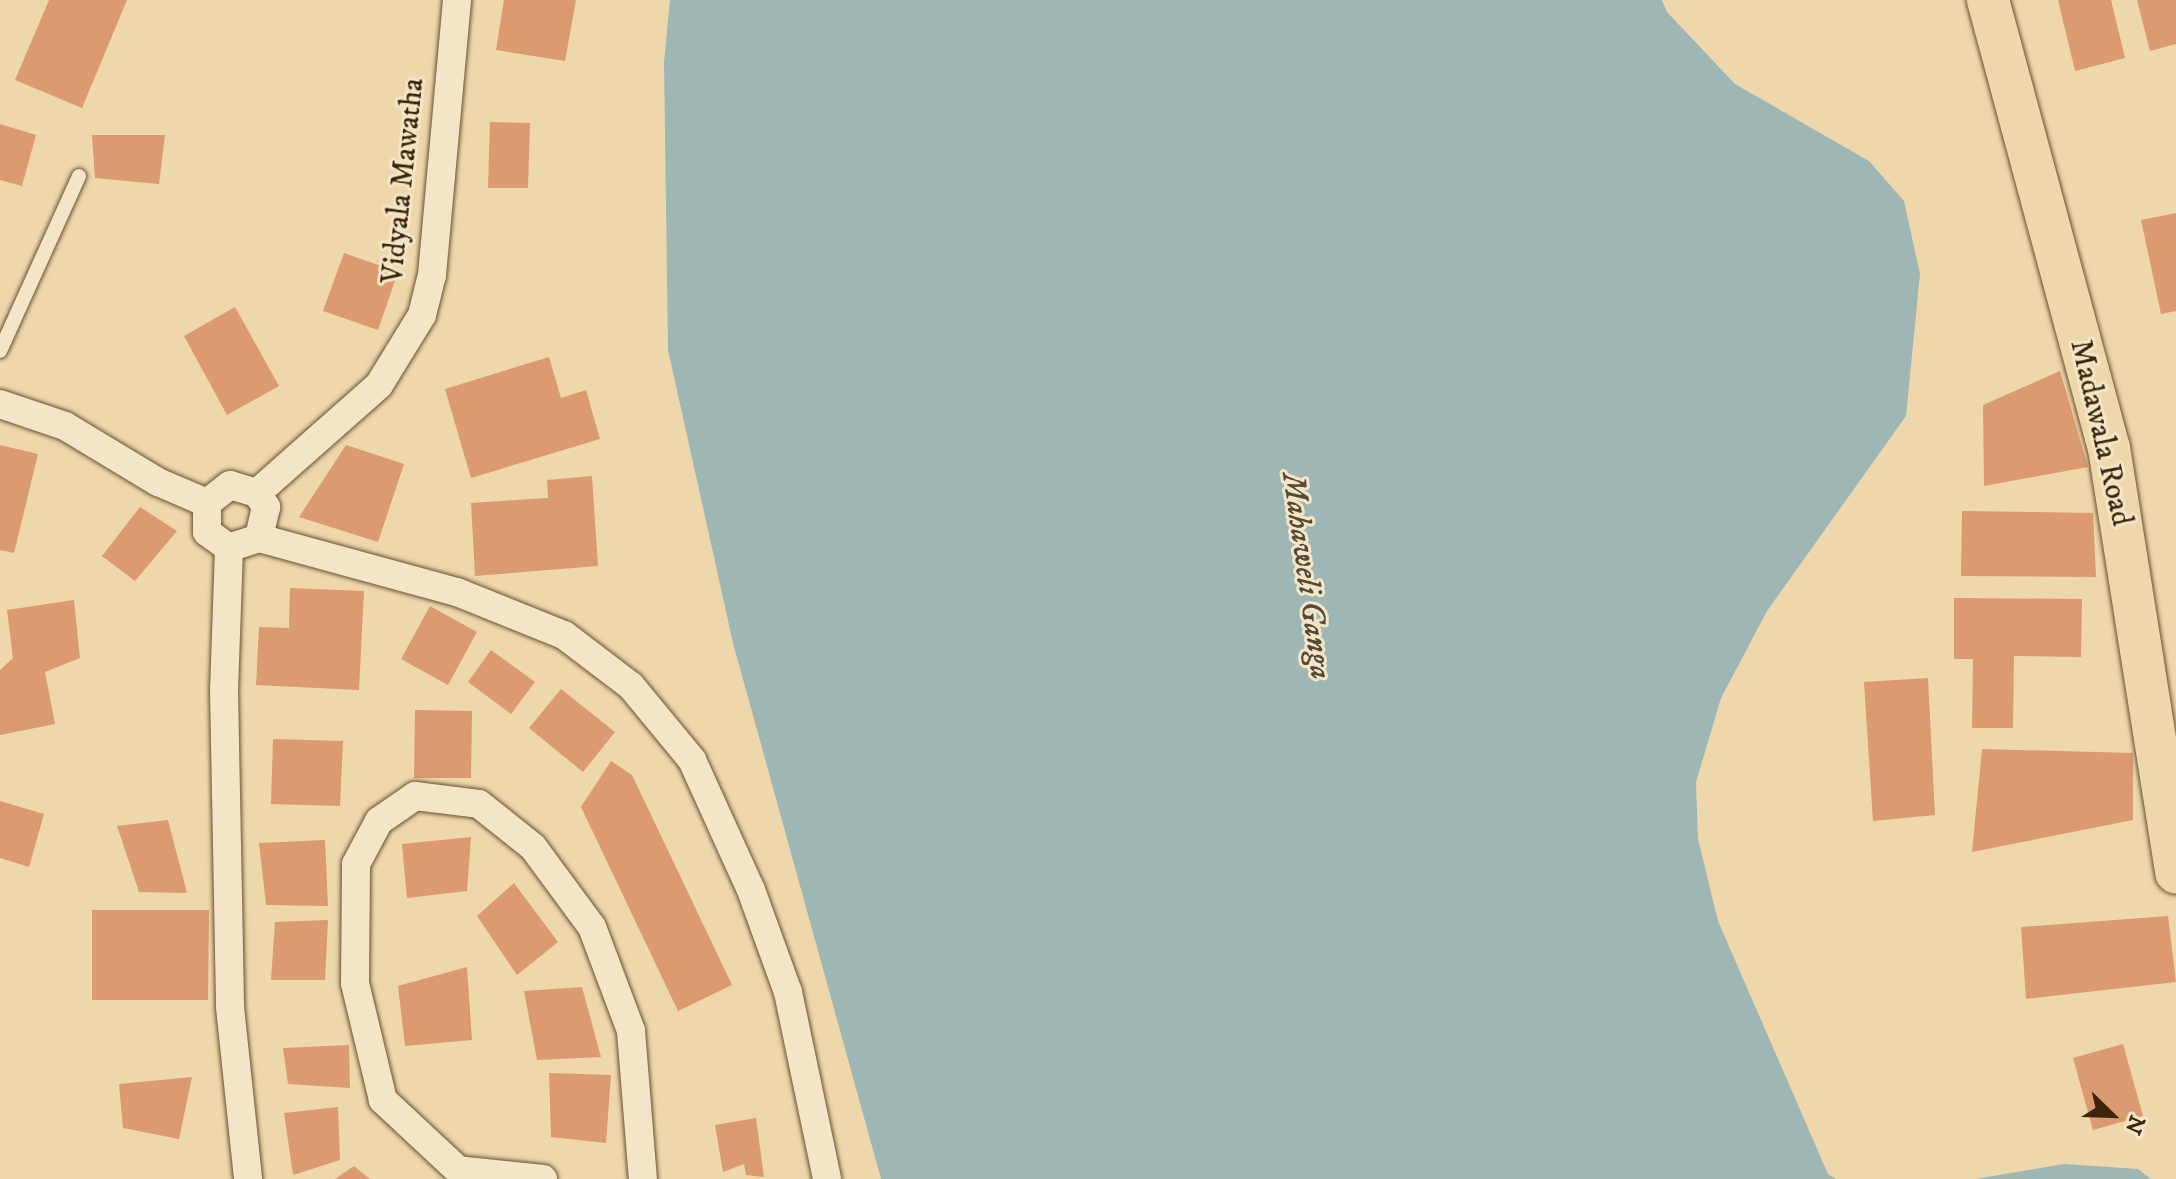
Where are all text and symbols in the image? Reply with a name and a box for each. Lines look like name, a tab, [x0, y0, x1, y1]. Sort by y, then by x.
street label: Vidyala Mawatha	[375, 76, 433, 286]
street label: Madawala Road	[2061, 336, 2139, 530]
water label: Mahaweli Ganga	[1272, 470, 1340, 682]
north arrow	[2072, 1075, 2152, 1155]
text: N	[2119, 1111, 2151, 1138]

